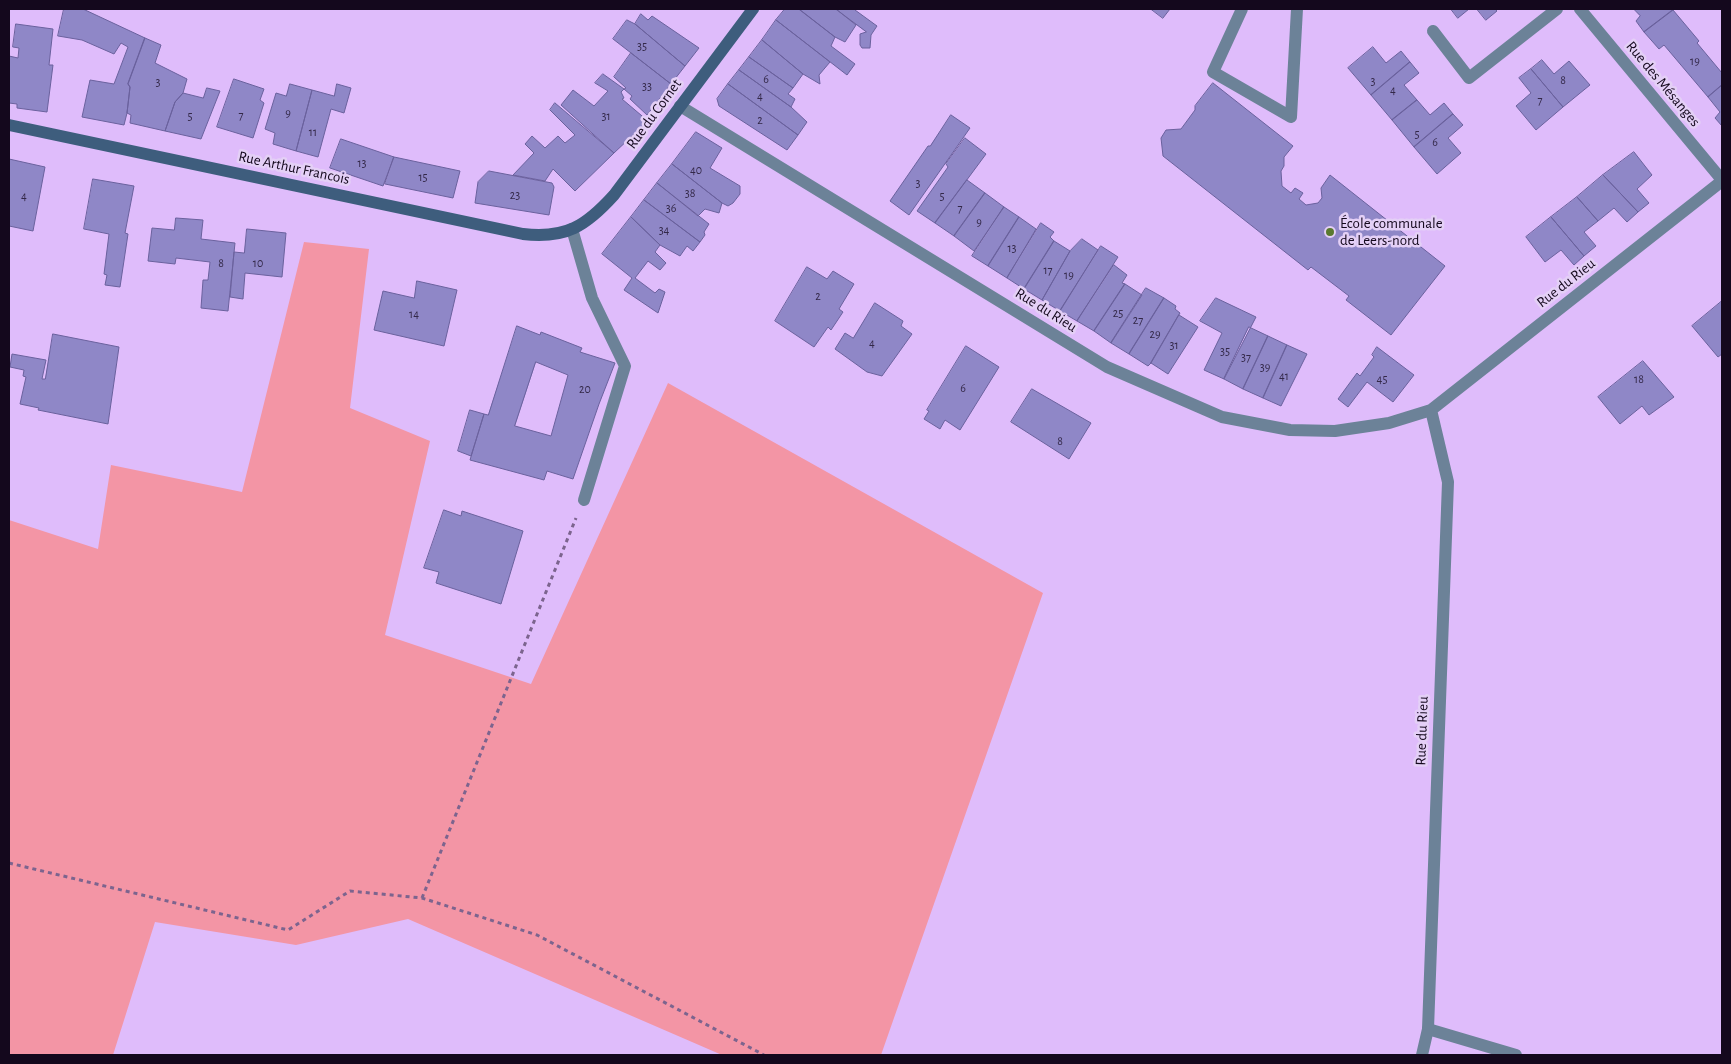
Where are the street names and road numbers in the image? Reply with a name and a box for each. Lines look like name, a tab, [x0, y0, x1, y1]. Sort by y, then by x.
street label: Rue des Mésanges	[1622, 38, 1704, 130]
street label: Rue du Cornet	[623, 76, 685, 152]
street label: Rue Arthur Francois	[237, 147, 351, 189]
street label: Rue du Rieu	[1533, 255, 1599, 311]
street label: Rue du Rieu	[1012, 284, 1080, 336]
street label: Rue du Rieu	[1412, 696, 1432, 766]

